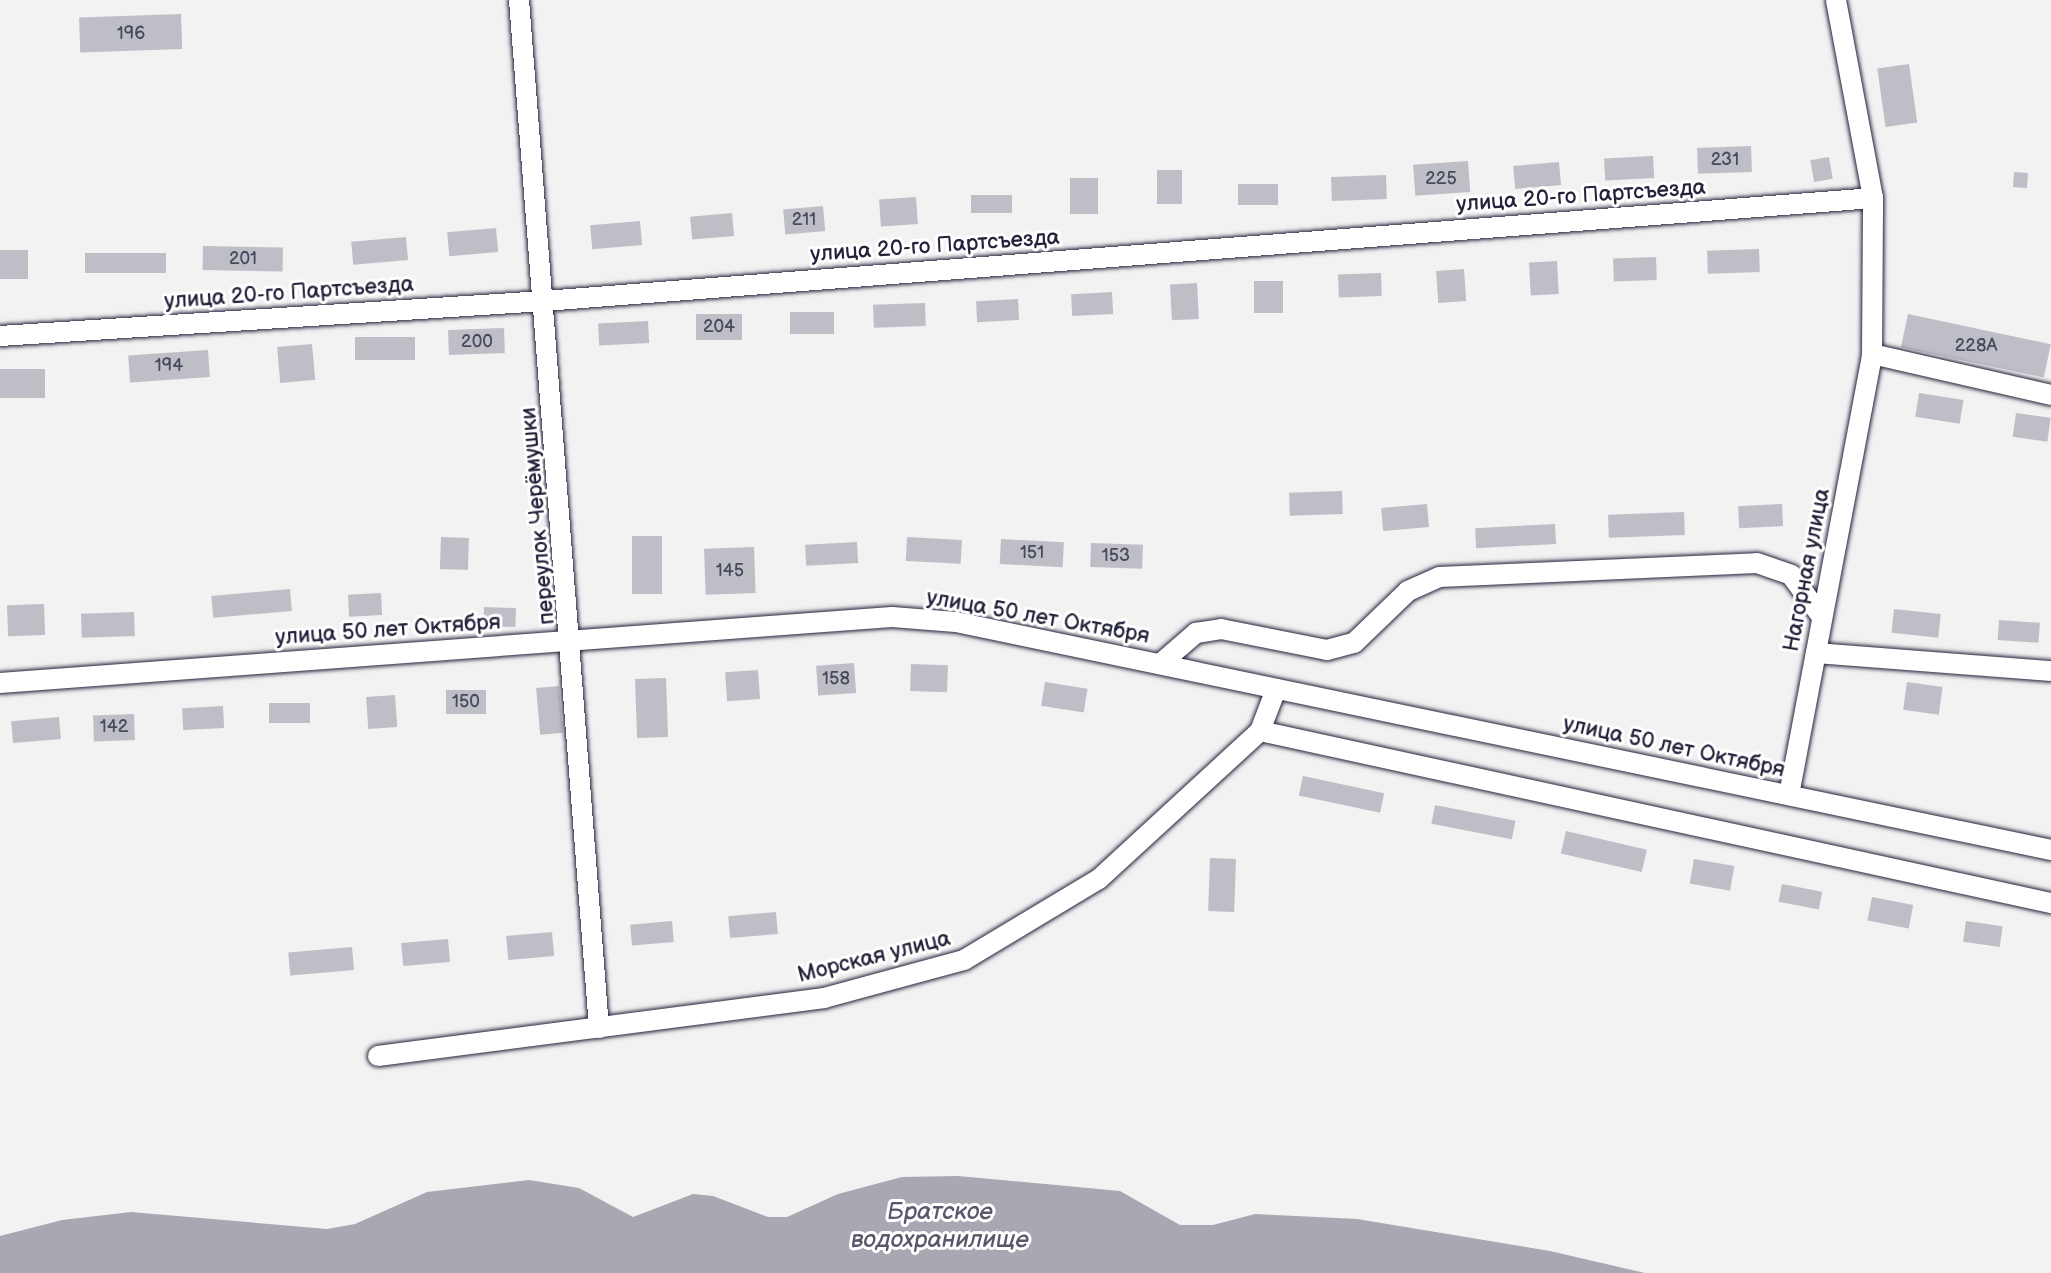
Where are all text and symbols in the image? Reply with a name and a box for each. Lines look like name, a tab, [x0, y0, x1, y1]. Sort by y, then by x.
house number: 196	[117, 23, 145, 45]
house number: 231	[1711, 149, 1739, 171]
house number: 225	[1425, 168, 1457, 190]
street label: улица 20-го Партсъезда	[1455, 174, 1707, 218]
house number: 211	[792, 209, 816, 231]
street label: улица 20-го Партсъезда	[809, 224, 1061, 268]
house number: 201	[229, 248, 257, 270]
street label: улица 20-го Партсъезда	[163, 271, 415, 315]
house number: 204	[703, 316, 735, 338]
house number: 200	[461, 331, 493, 353]
house number: 228А	[1955, 335, 1997, 357]
house number: 194	[155, 355, 183, 377]
street label: переулок Черёмушки	[515, 406, 561, 626]
street label: Нагорная улица	[1778, 486, 1836, 654]
house number: 151	[1020, 542, 1044, 564]
house number: 153	[1102, 545, 1130, 567]
house number: 145	[716, 560, 744, 582]
street label: улица 50 лет Октября	[924, 584, 1152, 650]
street label: улица 50 лет Октября	[274, 609, 502, 651]
house number: 158	[822, 668, 850, 690]
house number: 150	[452, 691, 480, 713]
street label: улица 50 лет Октября	[1561, 711, 1787, 783]
house number: 142	[100, 716, 128, 738]
street label: Морская улица	[795, 925, 953, 989]
water label: Братское водохранилище	[851, 1198, 1029, 1254]

